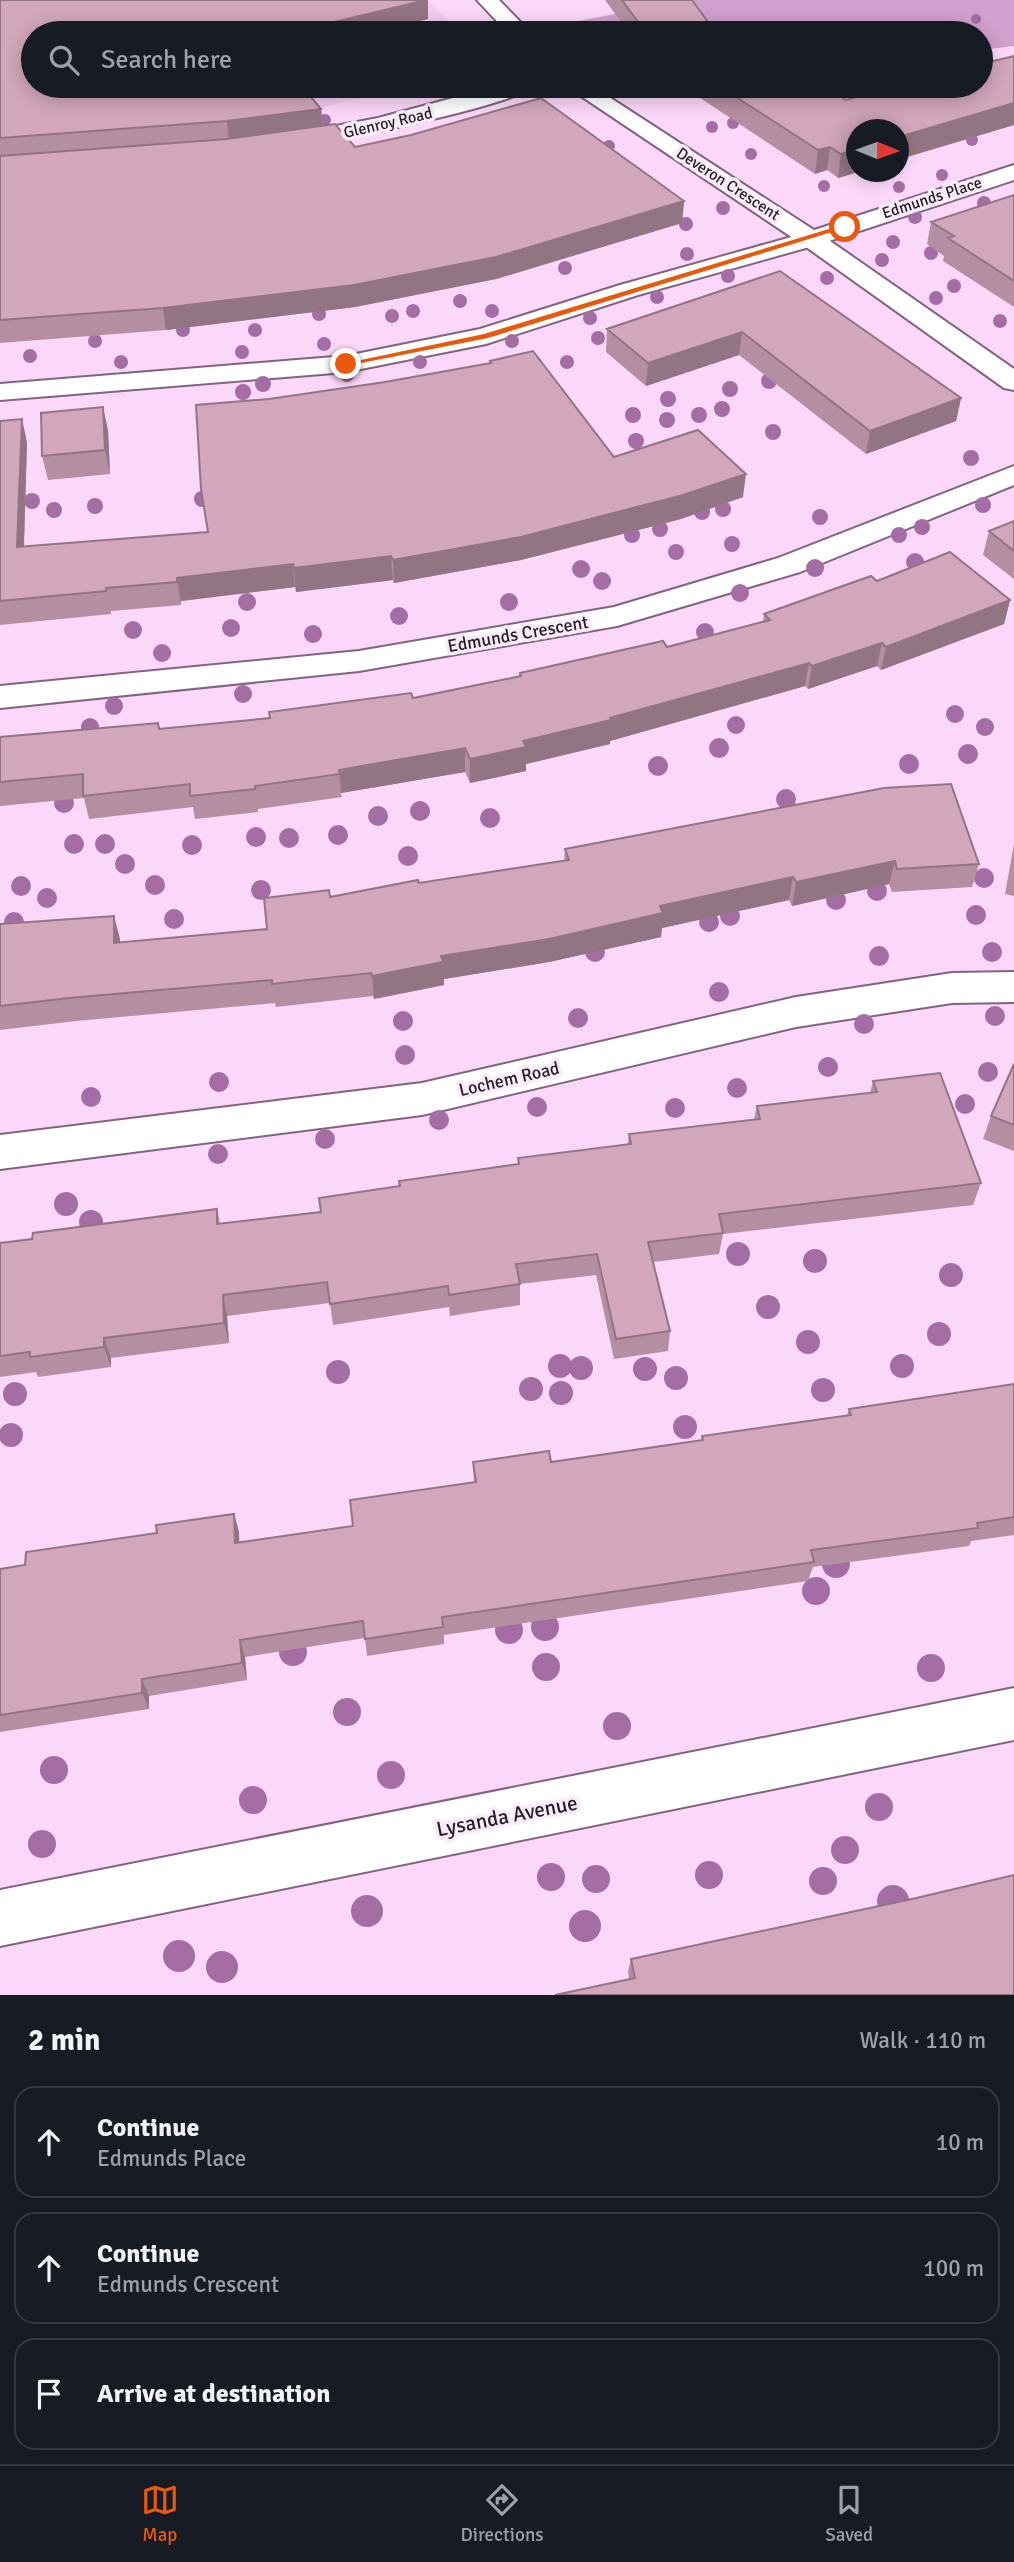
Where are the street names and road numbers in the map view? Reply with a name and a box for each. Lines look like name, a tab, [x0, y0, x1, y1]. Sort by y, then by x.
street label: Glenroy Road	[342, 103, 434, 143]
street label: Deveron Crescent	[672, 143, 784, 225]
street label: Edmunds Place	[879, 172, 985, 224]
street label: Edmunds Crescent	[446, 611, 590, 657]
street label: Lochem Road	[457, 1057, 561, 1101]
street label: Lysanda Avenue	[434, 1790, 580, 1842]

